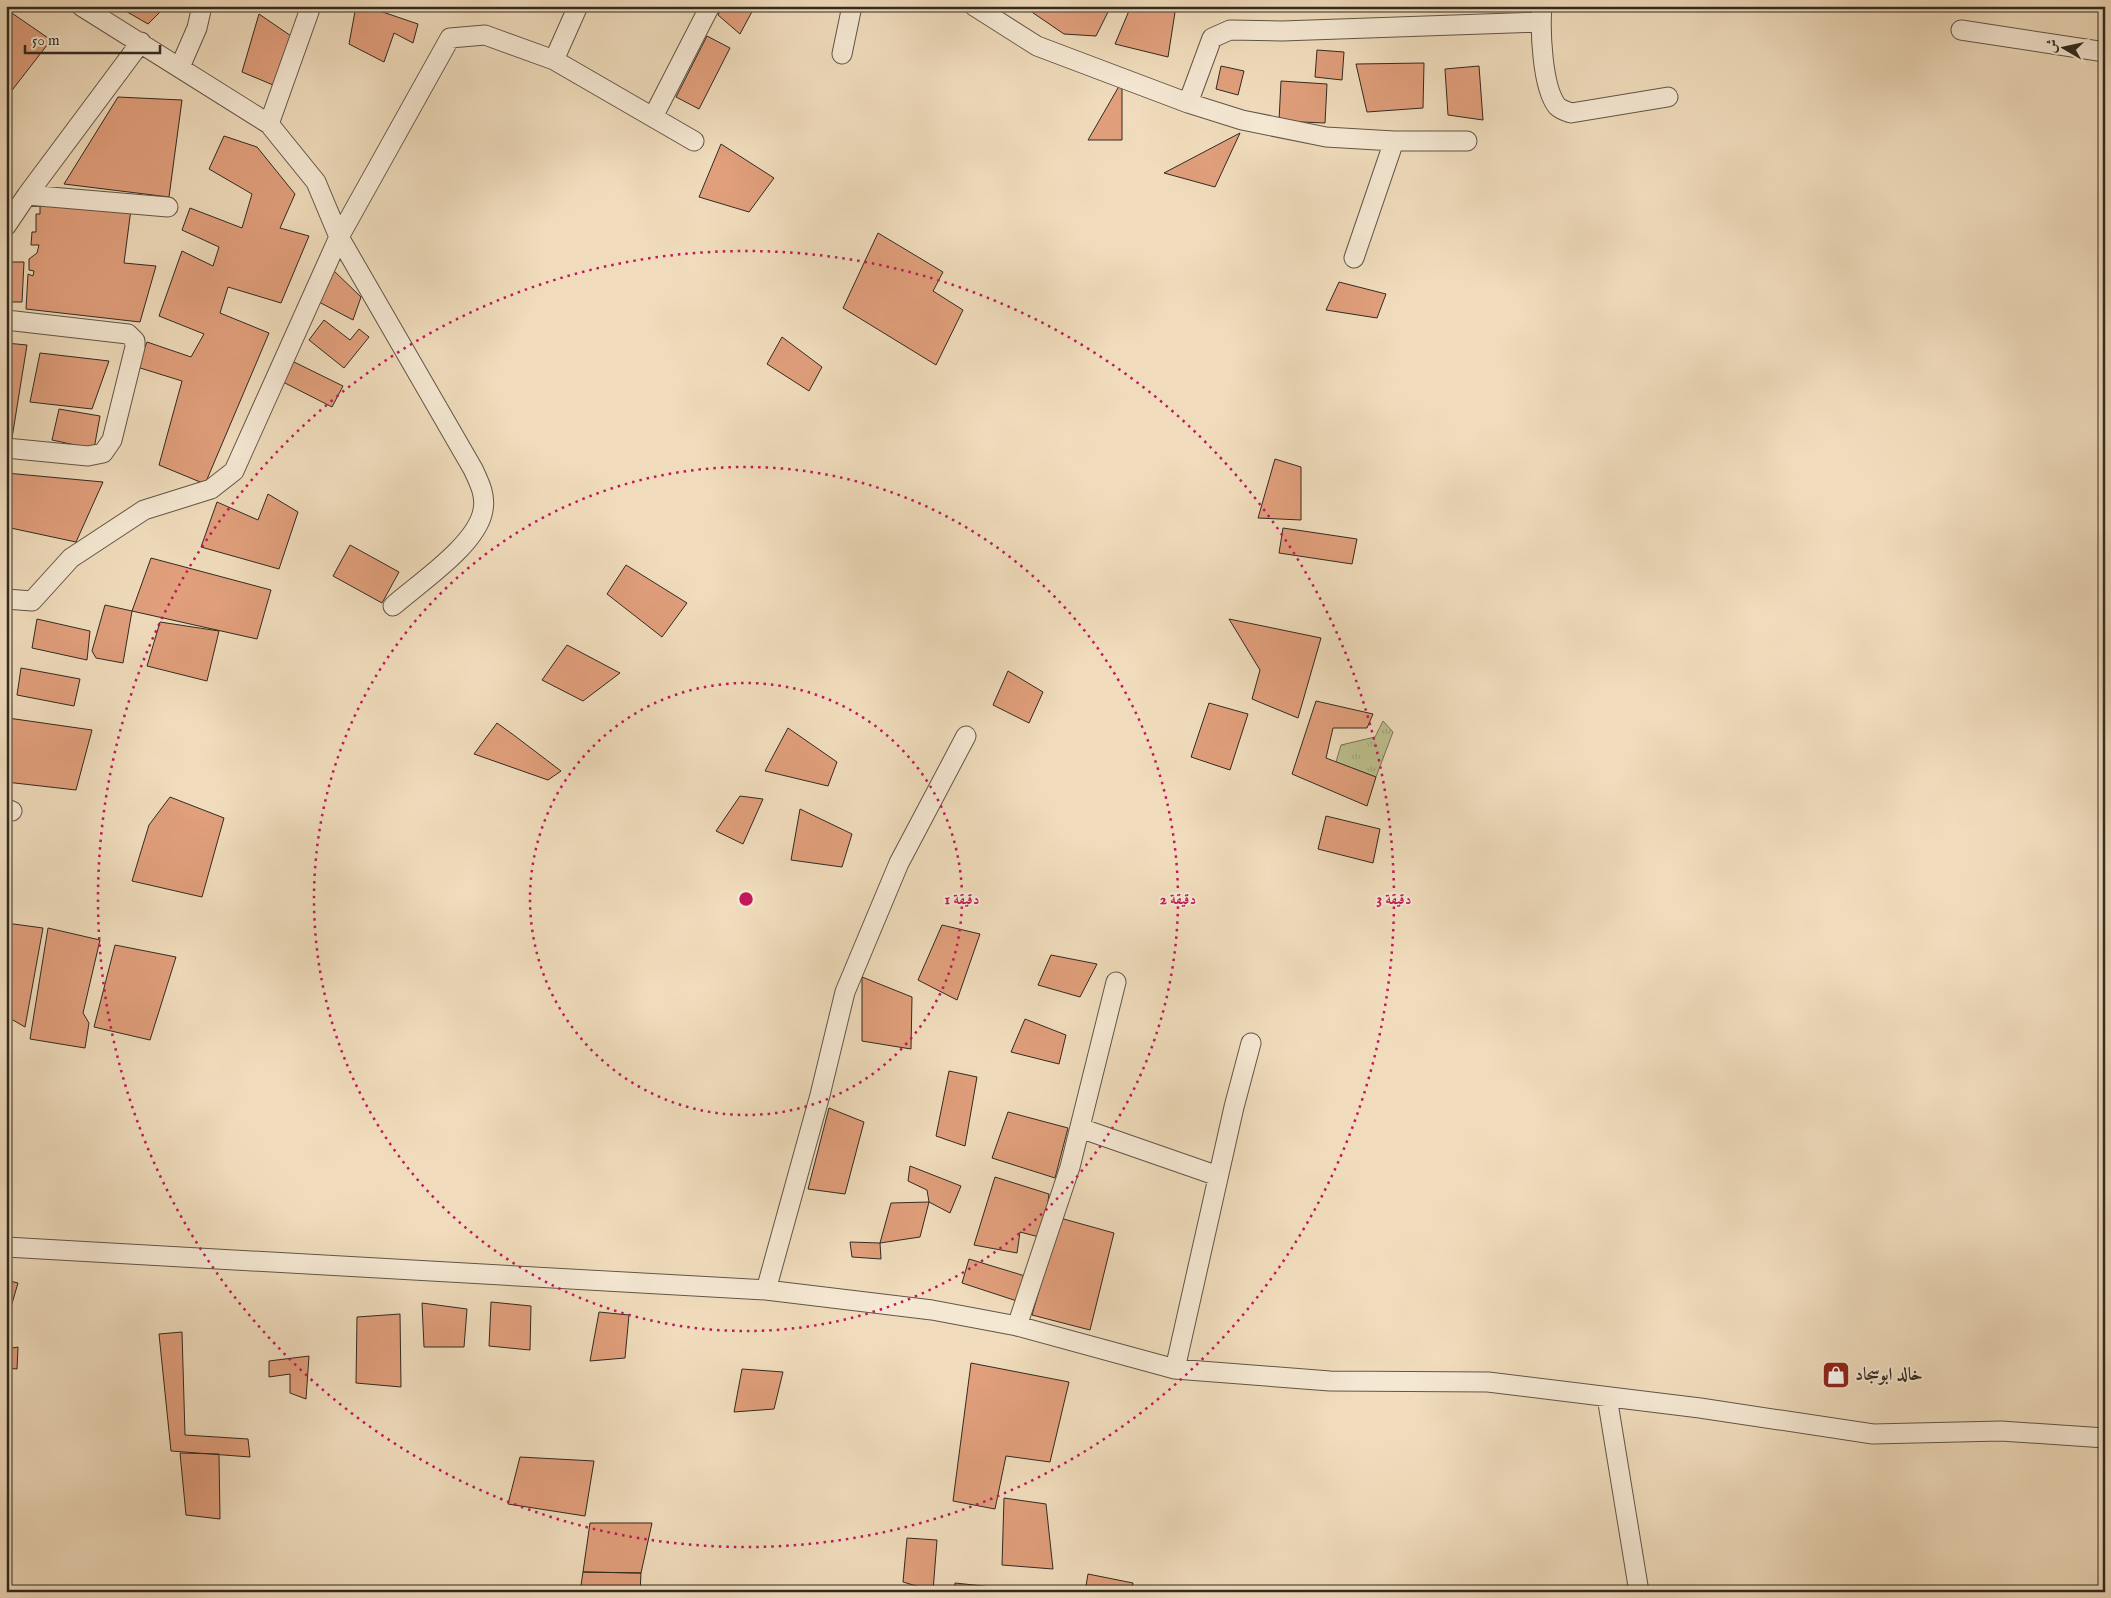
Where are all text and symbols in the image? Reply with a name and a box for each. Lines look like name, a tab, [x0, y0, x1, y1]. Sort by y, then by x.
scale bar	[25, 22, 160, 54]
north arrow	[2038, 22, 2088, 72]
text: 50 m	[32, 31, 60, 50]
text: ش	[2042, 38, 2062, 54]
centre of rings	[737, 890, 755, 908]
text: 1 دقيقة	[944, 890, 980, 909]
text: 2 دقيقة	[1160, 890, 1196, 909]
text: 3 دقيقة	[1376, 890, 1412, 909]
shop icon: خالد ابوسجاد	[1821, 1360, 1851, 1390]
place label: خالد ابوسجاد	[1855, 1364, 1923, 1387]

